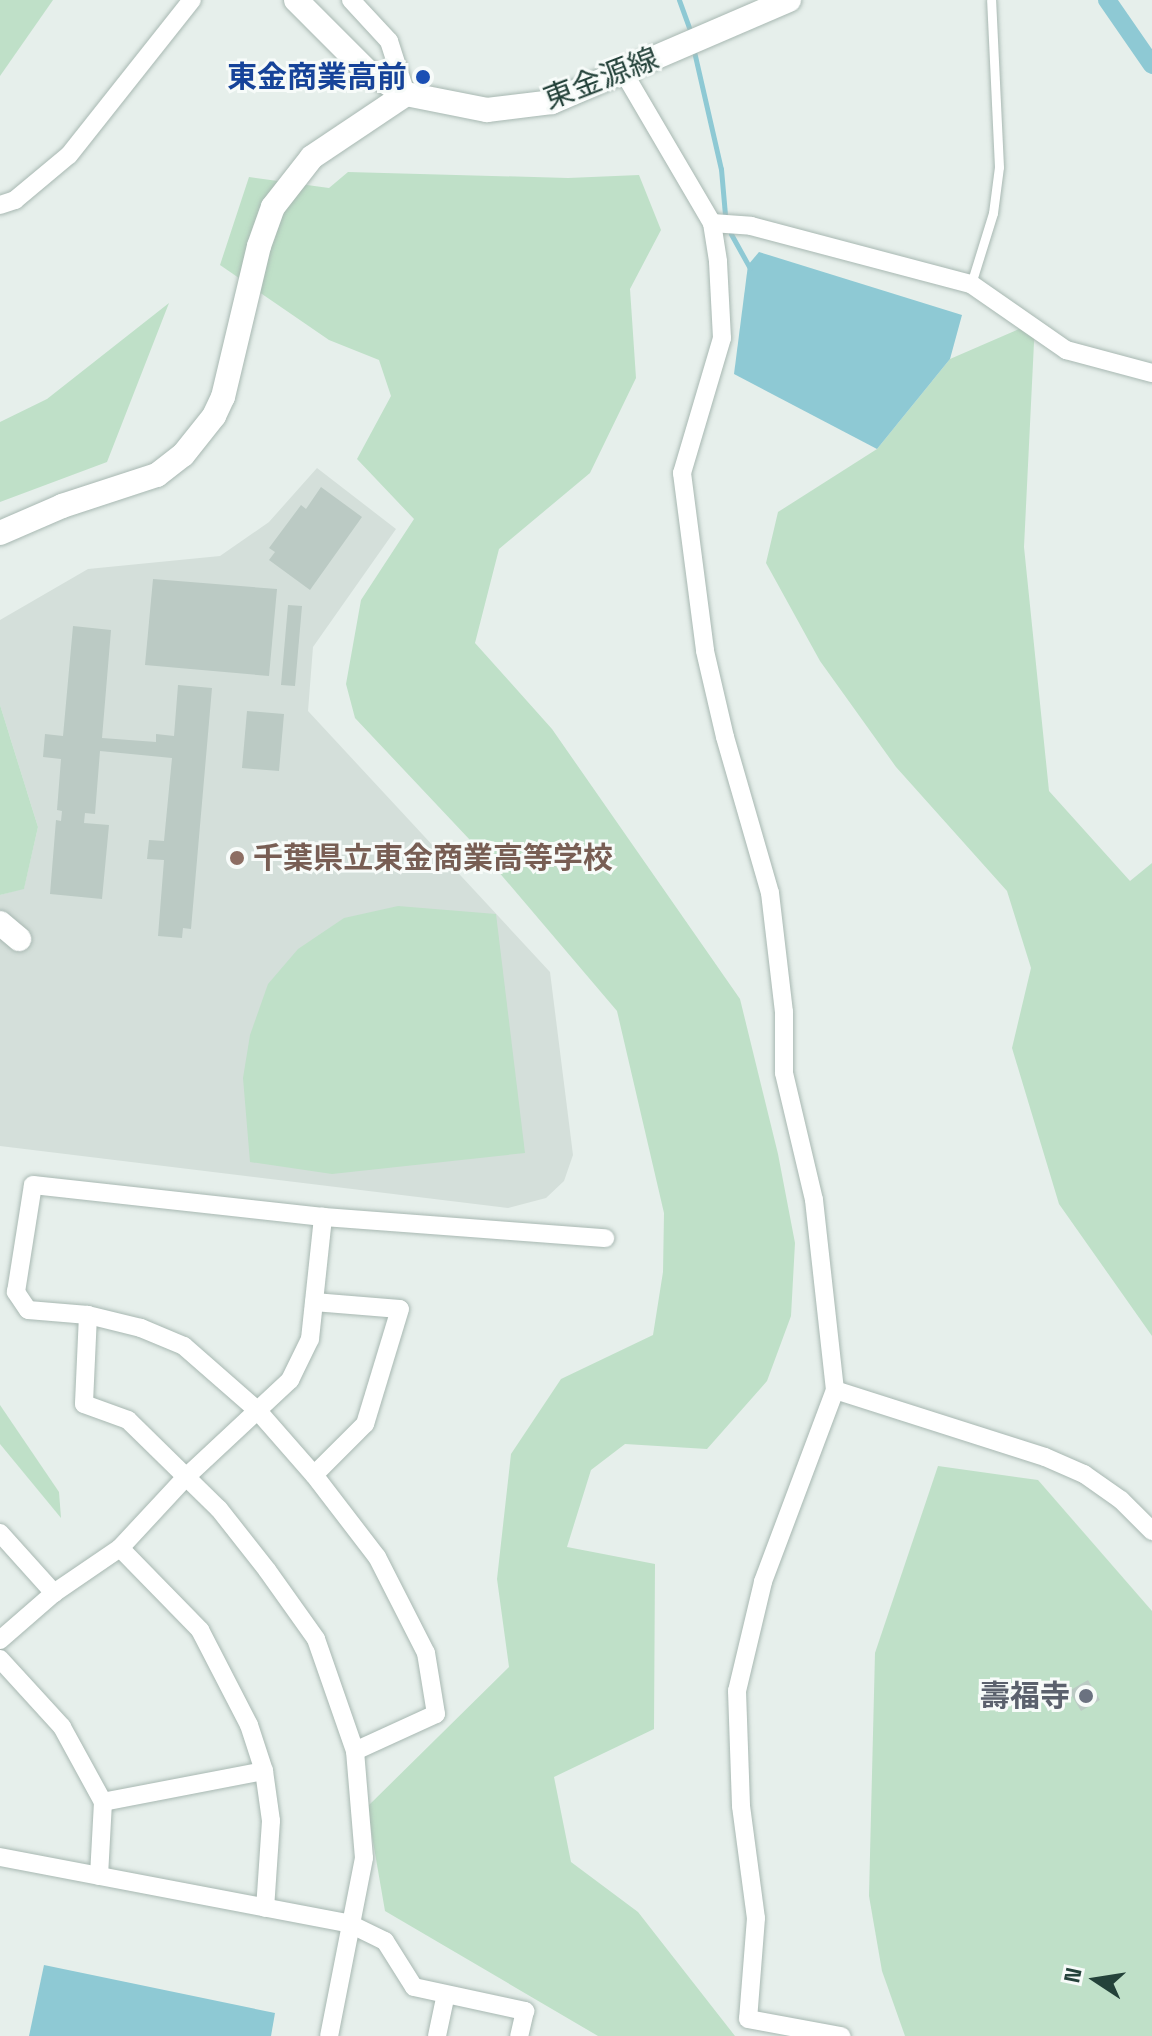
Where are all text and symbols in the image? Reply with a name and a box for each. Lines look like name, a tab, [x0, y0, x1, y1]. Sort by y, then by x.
street label: 東金源線	[539, 41, 663, 117]
place label: 東金商業高前	[227, 59, 407, 95]
marker: 東金商業高前	[414, 68, 432, 86]
place label: 千葉県立東金商業高等学校	[253, 840, 613, 876]
marker: 千葉県立東金商業高等学校	[228, 849, 246, 867]
place label: 壽福寺	[980, 1678, 1070, 1714]
marker: 壽福寺	[1077, 1687, 1095, 1705]
north arrow	[1056, 1940, 1136, 2020]
text: N	[1057, 1965, 1088, 1985]

